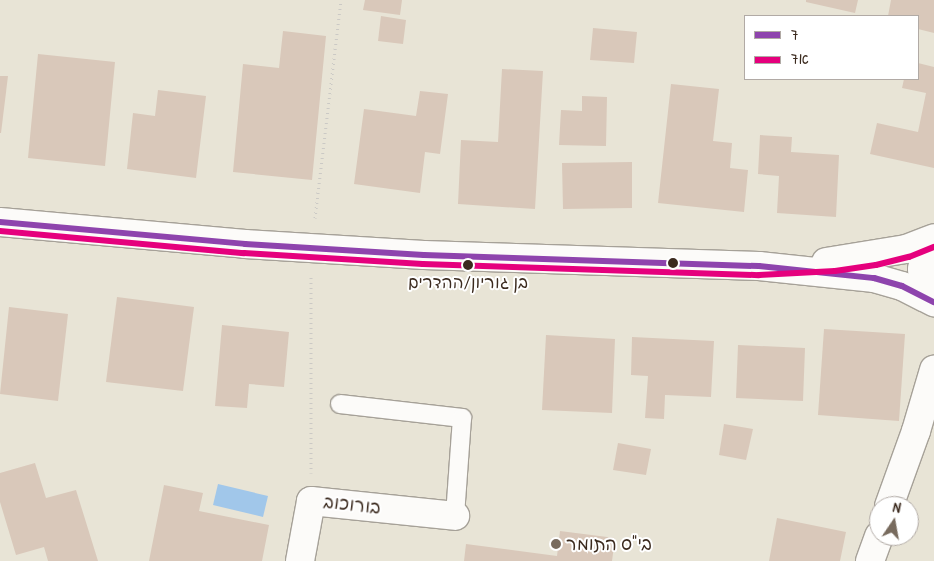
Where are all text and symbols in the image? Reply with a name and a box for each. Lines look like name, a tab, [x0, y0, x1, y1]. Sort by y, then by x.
legend	[744, 15, 919, 80]
text: 7	[791, 24, 798, 45]
text: 7א	[791, 48, 809, 69]
unlabelled marker	[668, 258, 678, 268]
marker: בן גוריון/ההדרים	[463, 260, 473, 270]
place label: בן גוריון/ההדרים	[408, 272, 528, 292]
street label: בורוכוב	[322, 491, 382, 519]
north arrow	[869, 496, 919, 546]
text: N	[891, 497, 903, 517]
place label: בי"ס התומר	[566, 533, 652, 555]
marker: בי"ס התומר	[550, 538, 562, 550]

